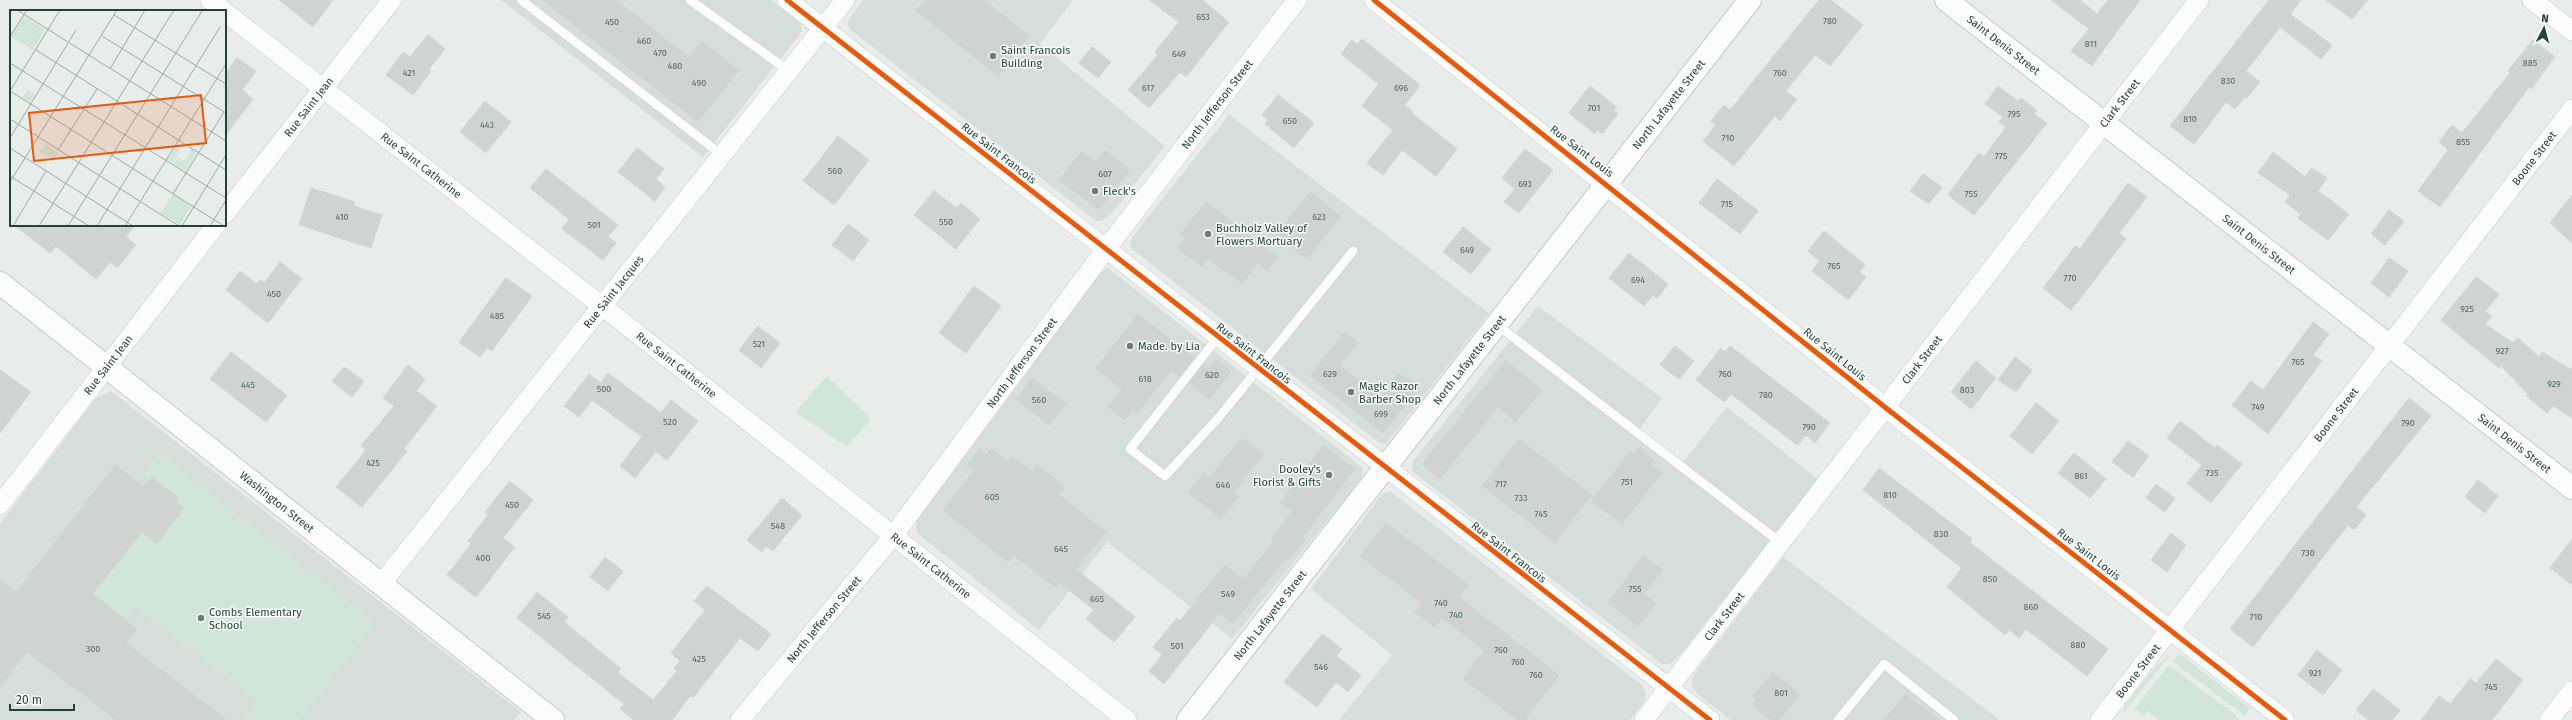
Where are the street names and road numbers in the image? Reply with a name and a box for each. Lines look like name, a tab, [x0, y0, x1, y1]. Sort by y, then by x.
street label: Saint Denis Street	[1964, 13, 2042, 78]
street label: North Jefferson Street	[1179, 57, 1256, 152]
street label: North Lafayette Street	[1630, 57, 1708, 152]
street label: Rue Saint Jean	[282, 75, 336, 140]
street label: Clark Street	[2097, 76, 2143, 130]
street label: Rue Saint Francois	[959, 120, 1039, 187]
street label: Rue Saint Louis	[1547, 123, 1616, 180]
street label: Boone Street	[2509, 129, 2559, 188]
street label: Rue Saint Catherine	[378, 130, 464, 201]
street label: Saint Denis Street	[2220, 212, 2298, 277]
street label: Rue Saint Jacques	[581, 253, 646, 331]
street label: North Lafayette Street	[1431, 313, 1509, 407]
street label: North Jefferson Street	[984, 315, 1060, 411]
street label: Rue Saint Francois	[1214, 320, 1294, 387]
street label: Rue Saint Louis	[1801, 325, 1869, 384]
street label: Rue Saint Catherine	[633, 329, 719, 401]
street label: Rue Saint Jean	[81, 333, 136, 398]
street label: Clark Street	[1899, 333, 1945, 387]
street label: Boone Street	[2311, 385, 2361, 444]
street label: Saint Denis Street	[2475, 411, 2553, 476]
street label: Washington Street	[237, 469, 316, 536]
street label: Rue Saint Francois	[1469, 519, 1549, 586]
street label: Rue Saint Louis	[2054, 526, 2123, 583]
street label: Rue Saint Catherine	[888, 530, 973, 601]
street label: North Lafayette Street	[1231, 568, 1309, 663]
street label: North Jefferson Street	[784, 573, 864, 666]
street label: Clark Street	[1702, 590, 1747, 643]
street label: Boone Street	[2113, 642, 2163, 701]

